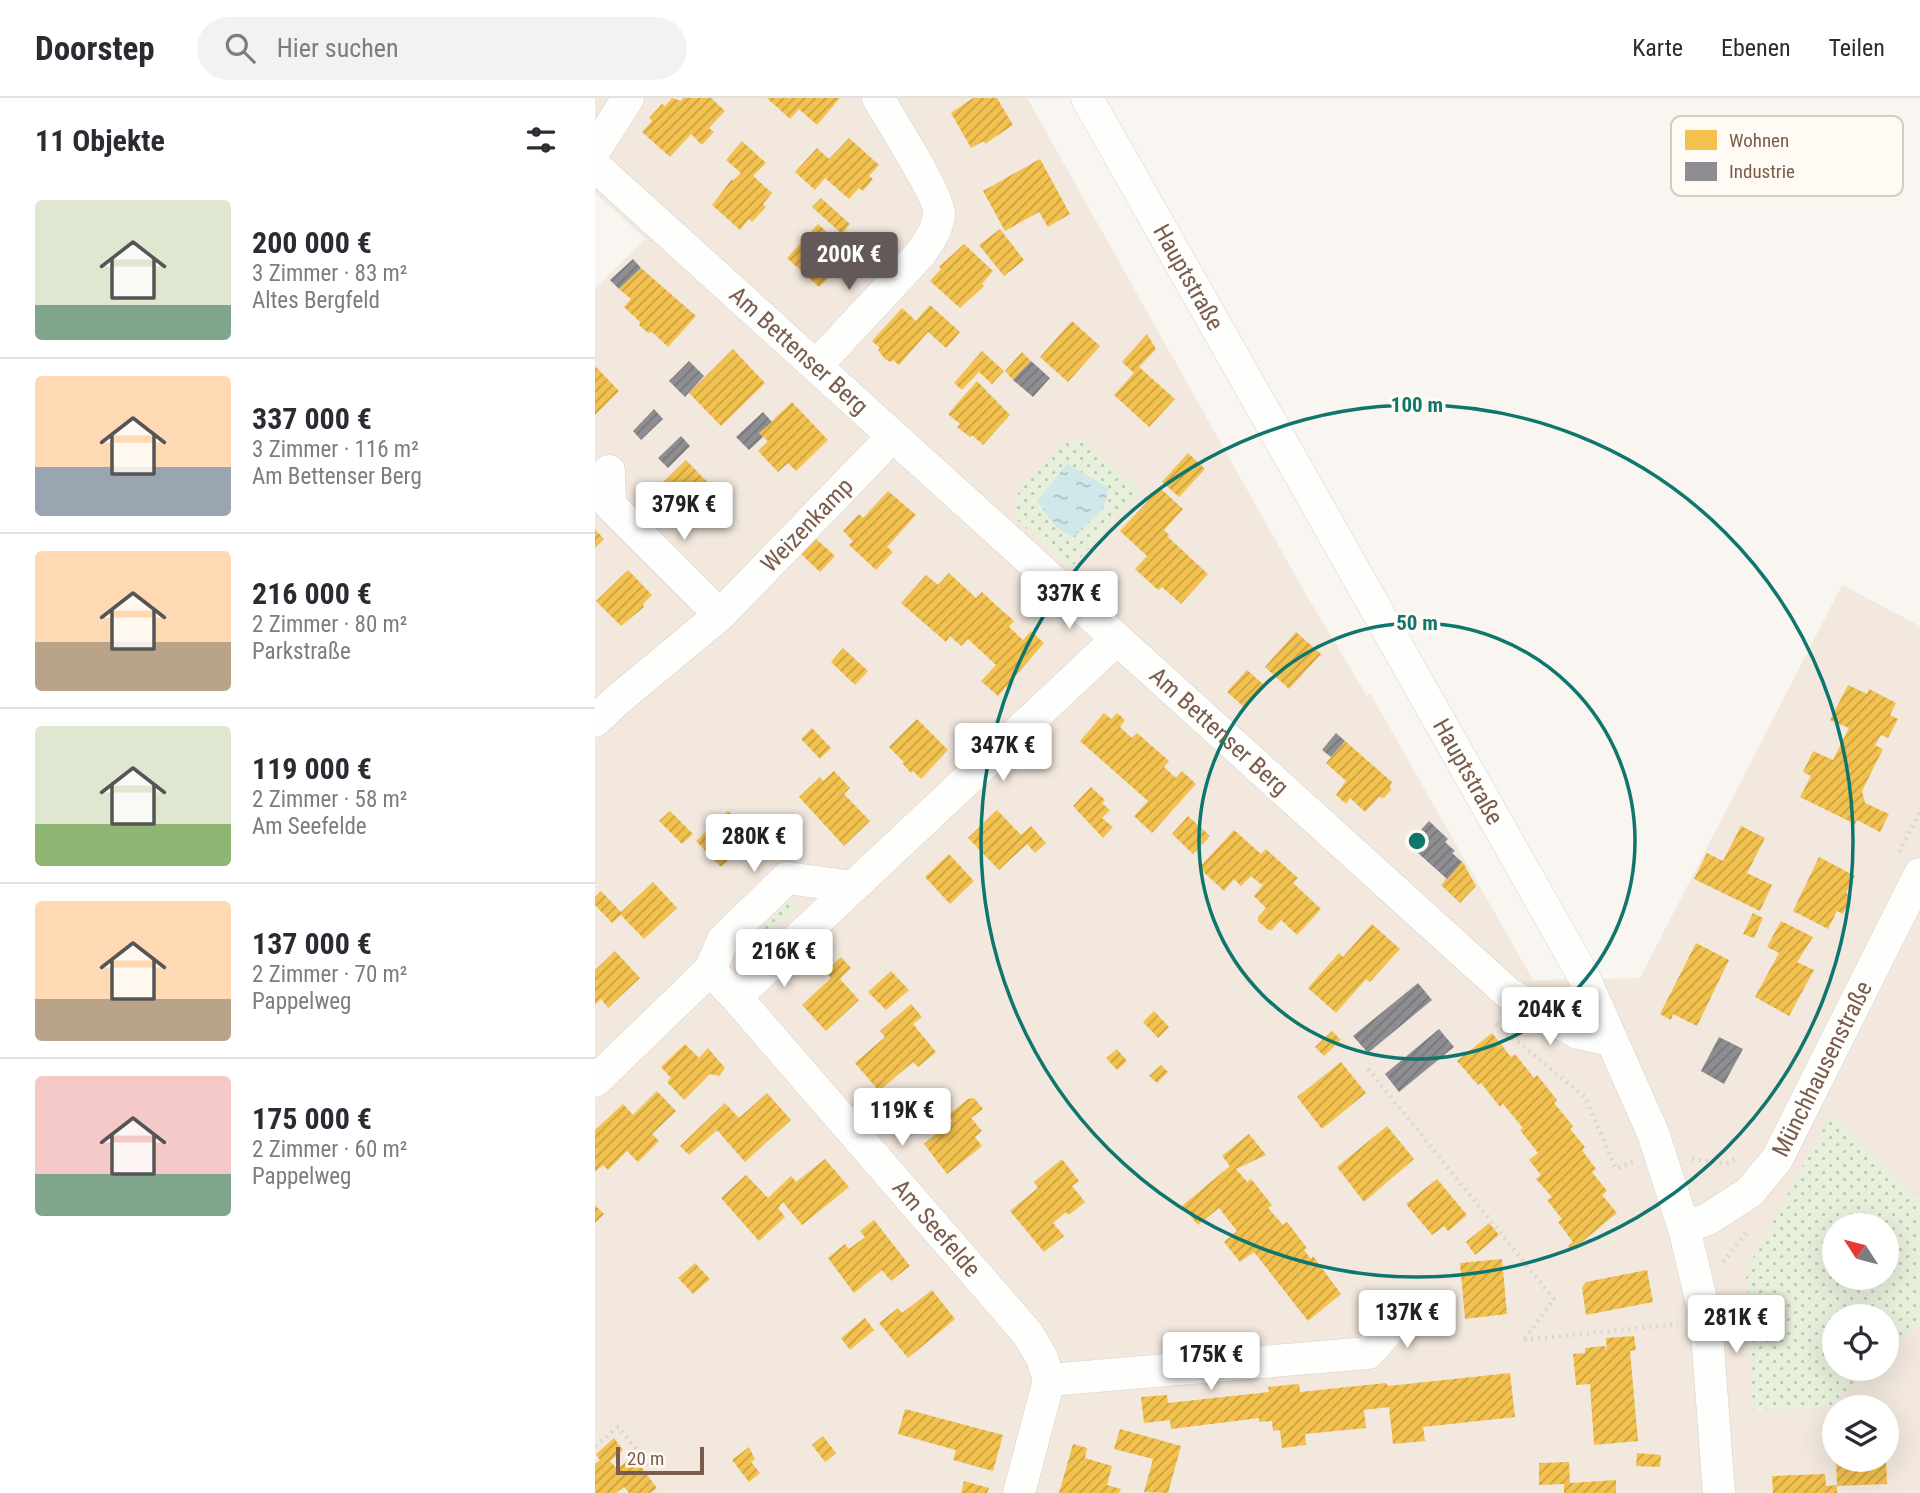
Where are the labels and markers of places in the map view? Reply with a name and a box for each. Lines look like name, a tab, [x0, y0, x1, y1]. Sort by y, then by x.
pin: 200K €	[792, 232, 906, 292]
pin: 379K €	[627, 482, 741, 542]
pin: 337K €	[1012, 572, 1126, 631]
pin: 347K €	[946, 724, 1060, 783]
pin: 280K €	[697, 814, 811, 874]
centre of rings	[1405, 829, 1429, 853]
pin: 216K €	[727, 930, 841, 989]
pin: 204K €	[1493, 988, 1607, 1047]
pin: 119K €	[845, 1088, 959, 1148]
pin: 137K €	[1350, 1290, 1464, 1350]
pin: 281K €	[1679, 1296, 1793, 1355]
pin: 175K €	[1154, 1332, 1268, 1392]

